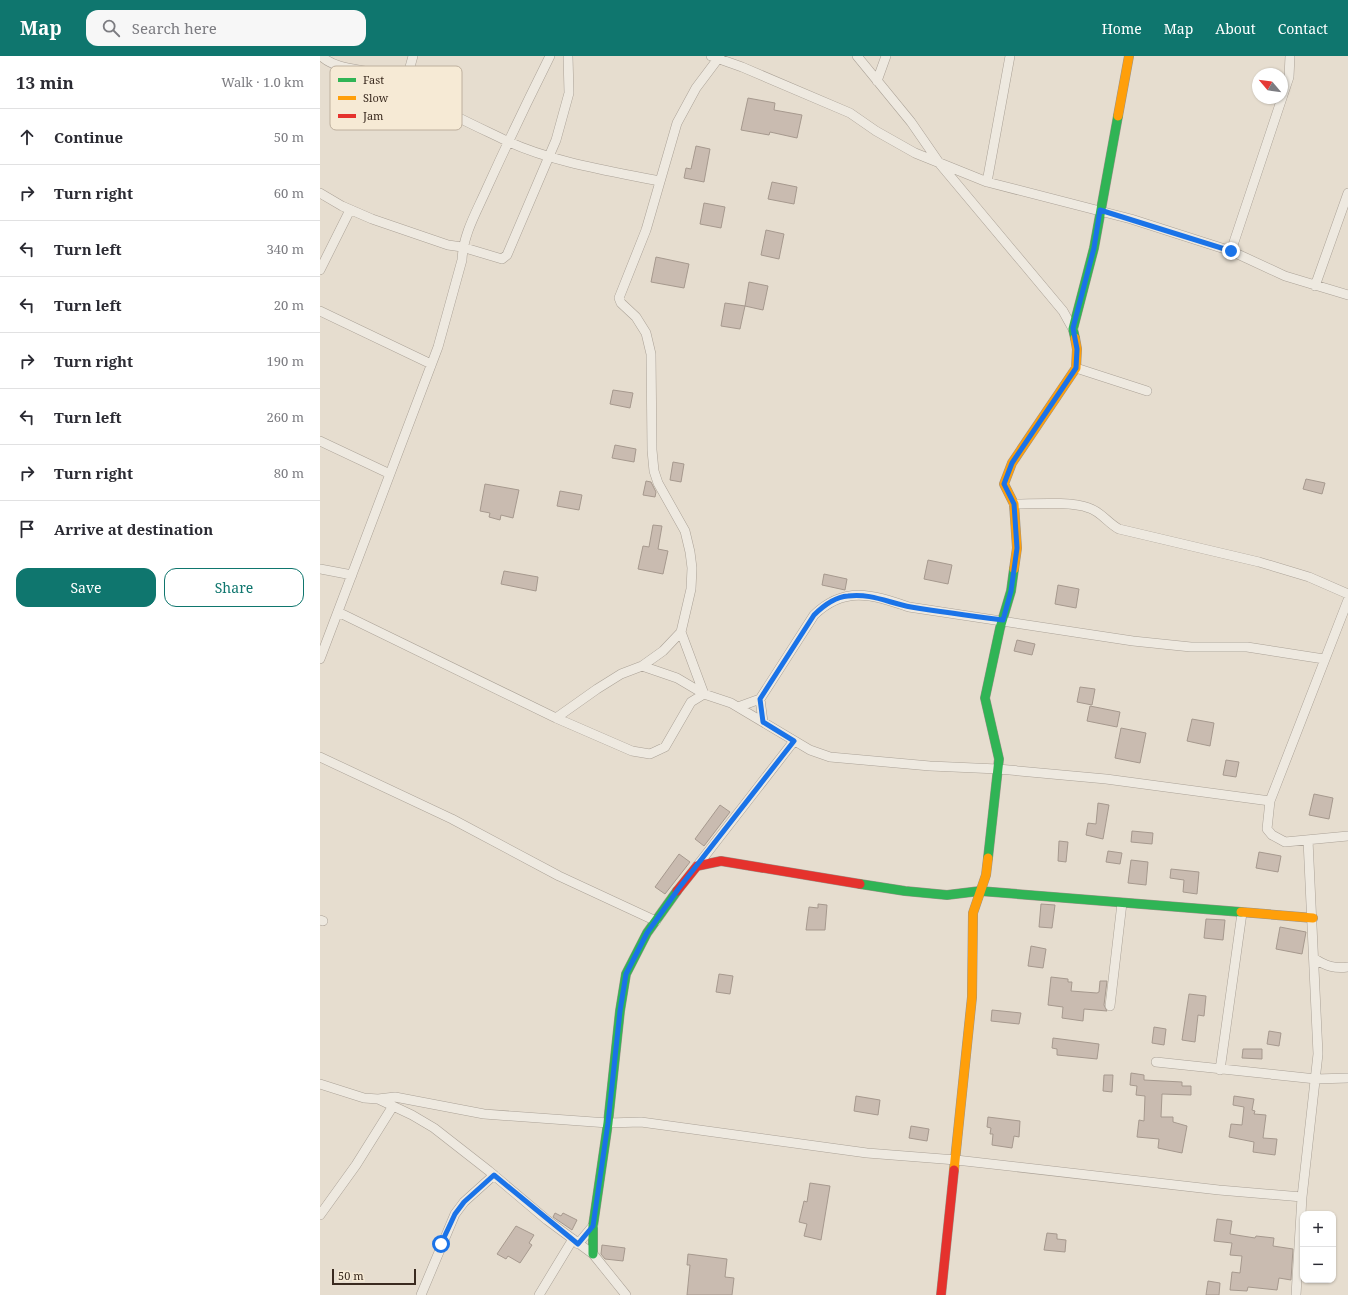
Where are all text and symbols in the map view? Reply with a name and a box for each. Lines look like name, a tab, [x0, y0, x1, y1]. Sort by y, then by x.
search box	[86, 10, 366, 46]
text: Map	[20, 15, 62, 41]
icon: search	[100, 17, 122, 39]
text: Search here	[132, 18, 217, 38]
text: Home	[1102, 19, 1142, 38]
text: Map	[1164, 19, 1193, 38]
text: About	[1215, 19, 1256, 38]
text: Contact	[1278, 19, 1328, 38]
legend	[330, 66, 462, 130]
north arrow	[1252, 68, 1288, 104]
text: 13 min	[16, 71, 74, 94]
text: Fast	[363, 72, 384, 87]
text: Walk · 1.0 km	[221, 73, 304, 91]
text: Slow	[363, 90, 389, 105]
text: Jam	[362, 108, 384, 123]
icon: ahead	[16, 126, 38, 148]
text: Continue	[54, 127, 123, 147]
text: 50 m	[274, 128, 304, 146]
icon: right	[16, 182, 38, 204]
text: Turn right	[54, 183, 133, 203]
text: 60 m	[274, 184, 304, 202]
icon: left	[16, 238, 38, 260]
text: Turn left	[54, 239, 122, 259]
text: 340 m	[267, 240, 304, 258]
route end	[1222, 242, 1240, 260]
icon: left	[16, 294, 38, 316]
text: Turn left	[54, 295, 122, 315]
text: 20 m	[274, 296, 304, 314]
icon: right	[16, 350, 38, 372]
text: Turn right	[54, 351, 133, 371]
text: 190 m	[267, 352, 304, 370]
icon: left	[16, 406, 38, 428]
text: Turn left	[54, 407, 122, 427]
text: 260 m	[267, 408, 304, 426]
icon: right	[16, 462, 38, 484]
text: Turn right	[54, 463, 133, 483]
text: 80 m	[274, 464, 304, 482]
icon: arrive	[16, 518, 38, 540]
text: Arrive at destination	[54, 519, 213, 539]
button: Save	[16, 568, 156, 607]
button: Share	[164, 568, 304, 607]
map controls	[1300, 1211, 1336, 1283]
button: +	[1300, 1211, 1336, 1247]
route start	[432, 1235, 450, 1253]
button: −	[1300, 1247, 1336, 1283]
scale bar	[332, 1267, 416, 1286]
text: 50 m	[338, 1268, 364, 1283]

